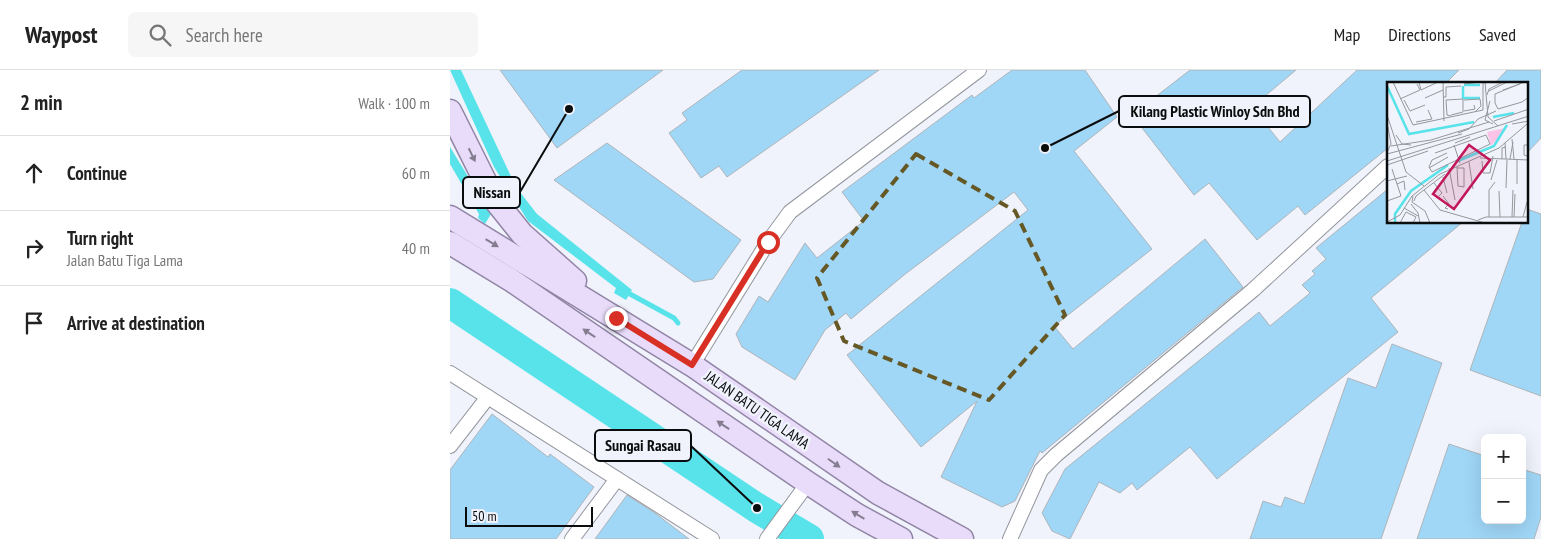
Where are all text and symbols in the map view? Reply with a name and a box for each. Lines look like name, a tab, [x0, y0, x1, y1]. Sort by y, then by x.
search box	[128, 12, 478, 57]
text: Waypost	[25, 19, 98, 50]
icon: search	[146, 21, 174, 49]
text: Search here	[186, 23, 263, 47]
text: Map	[1334, 23, 1360, 46]
text: Directions	[1388, 23, 1451, 46]
text: Saved	[1479, 23, 1516, 46]
inset map	[1387, 82, 1528, 224]
text: 2 min	[20, 89, 62, 116]
text: Walk · 100 m	[358, 93, 430, 113]
callout: Kilang Plastic Winloy Sdn Bhd	[1119, 96, 1310, 127]
text: Kilang Plastic Winloy Sdn Bhd	[1130, 101, 1300, 121]
one-way arrow	[468, 148, 476, 162]
icon: ahead	[20, 159, 48, 187]
text: Continue	[67, 161, 127, 185]
text: 60 m	[402, 163, 430, 183]
callout: Nissan	[463, 177, 520, 208]
text: Nissan	[473, 182, 511, 202]
text: Turn right	[67, 226, 133, 250]
route start	[757, 231, 780, 254]
icon: right	[20, 234, 48, 262]
text: 40 m	[402, 238, 430, 258]
one-way arrow	[485, 238, 498, 247]
text: Jalan Batu Tiga Lama	[67, 250, 183, 270]
route end	[605, 307, 628, 330]
icon: arrive	[20, 309, 48, 337]
text: Arrive at destination	[67, 311, 205, 335]
one-way arrow	[582, 328, 596, 338]
street label: JALAN BATU TIGA LAMA	[700, 366, 814, 453]
one-way arrow	[716, 420, 730, 430]
callout: Sungai Rasau	[595, 430, 691, 461]
map controls	[1481, 434, 1526, 524]
button: +	[1481, 434, 1526, 479]
text: Sungai Rasau	[605, 435, 681, 455]
one-way arrow	[827, 458, 841, 468]
button: −	[1481, 479, 1526, 524]
scale bar	[465, 504, 592, 527]
text: 50 m	[472, 507, 497, 525]
one-way arrow	[852, 511, 865, 520]

